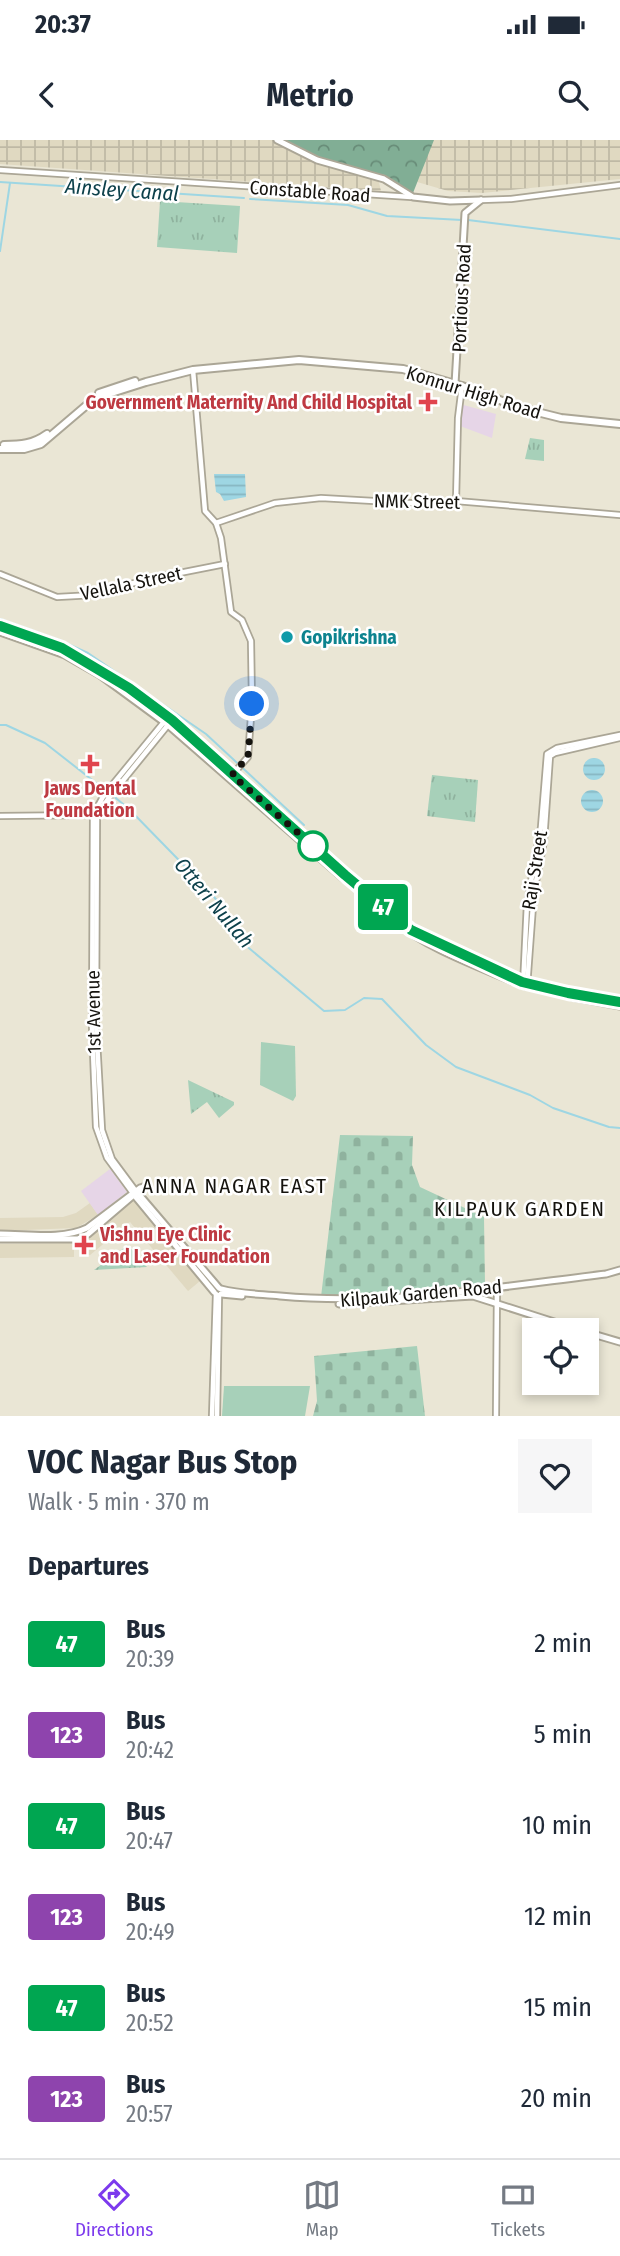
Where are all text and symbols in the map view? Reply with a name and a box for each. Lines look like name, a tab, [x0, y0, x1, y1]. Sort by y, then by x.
text: 20:37	[35, 9, 91, 40]
icon: back	[28, 76, 66, 114]
text: Metrio	[266, 76, 354, 114]
icon: search	[554, 76, 592, 114]
water label: Ainsley Canal	[63, 173, 180, 207]
street label: Constable Road	[249, 176, 371, 207]
street label: Portious Road	[447, 243, 476, 353]
street label: Konnur High Road	[404, 361, 544, 424]
place label: Government Maternity And Child Hospital	[85, 391, 413, 414]
marker: Government Maternity And Child Hospital	[418, 392, 438, 412]
street label: NMK Street	[374, 489, 461, 514]
street label: Vellala Street	[78, 561, 185, 605]
place label: Gopikrishna	[301, 626, 397, 649]
marker: Gopikrishna	[279, 629, 295, 645]
your location	[234, 686, 269, 721]
marker: Jaws Dental Foundation	[80, 754, 100, 774]
place label: Jaws Dental Foundation	[43, 777, 137, 822]
street label: Raji Street	[517, 828, 552, 911]
unlabelled marker	[298, 831, 328, 861]
water label: Otteri Nullah	[169, 852, 259, 954]
line badge: 47	[352, 884, 414, 930]
text: 47	[372, 893, 394, 921]
street label: 1st Avenue	[81, 970, 106, 1054]
district label: ANNA NAGAR EAST	[142, 1173, 328, 1199]
district label: KILPAUK GARDEN	[434, 1196, 606, 1222]
place label: Vishnu Eye Clinic and Laser Foundation	[99, 1223, 270, 1268]
marker: Vishnu Eye Clinic and Laser Foundation	[74, 1235, 94, 1255]
street label: Kilpauk Garden Road	[339, 1275, 503, 1312]
map controls	[522, 1318, 599, 1395]
button: locate	[522, 1318, 599, 1395]
button: heart	[518, 1439, 592, 1513]
text: VOC Nagar Bus Stop	[28, 1442, 298, 1482]
text: Walk · 5 min · 370 m	[28, 1488, 210, 1516]
text: Departures	[28, 1551, 149, 1582]
text: Bus	[126, 1614, 165, 1645]
text: 2 min	[534, 1628, 592, 1659]
text: 47	[55, 1630, 78, 1658]
text: 20:39	[126, 1645, 175, 1673]
text: Bus	[126, 1705, 165, 1736]
text: 5 min	[534, 1719, 592, 1750]
text: 123	[50, 1721, 83, 1749]
text: 20:42	[126, 1736, 174, 1764]
text: Bus	[126, 1796, 165, 1827]
text: 10 min	[522, 1810, 592, 1841]
text: 47	[55, 1812, 78, 1840]
text: 20:47	[126, 1827, 173, 1855]
text: Bus	[126, 1887, 165, 1918]
text: 12 min	[524, 1901, 592, 1932]
text: 123	[50, 1903, 83, 1931]
text: 20:49	[126, 1918, 175, 1946]
text: Bus	[126, 1978, 165, 2009]
text: 15 min	[524, 1992, 592, 2023]
text: 47	[55, 1994, 78, 2022]
text: 20:52	[126, 2009, 174, 2037]
text: Bus	[126, 2069, 165, 2100]
text: 20 min	[521, 2083, 592, 2114]
text: 123	[50, 2085, 83, 2113]
text: 20:57	[126, 2100, 172, 2128]
tab: Directions	[75, 2176, 153, 2241]
tab: Map	[303, 2176, 341, 2241]
tab: Tickets	[491, 2176, 545, 2241]

